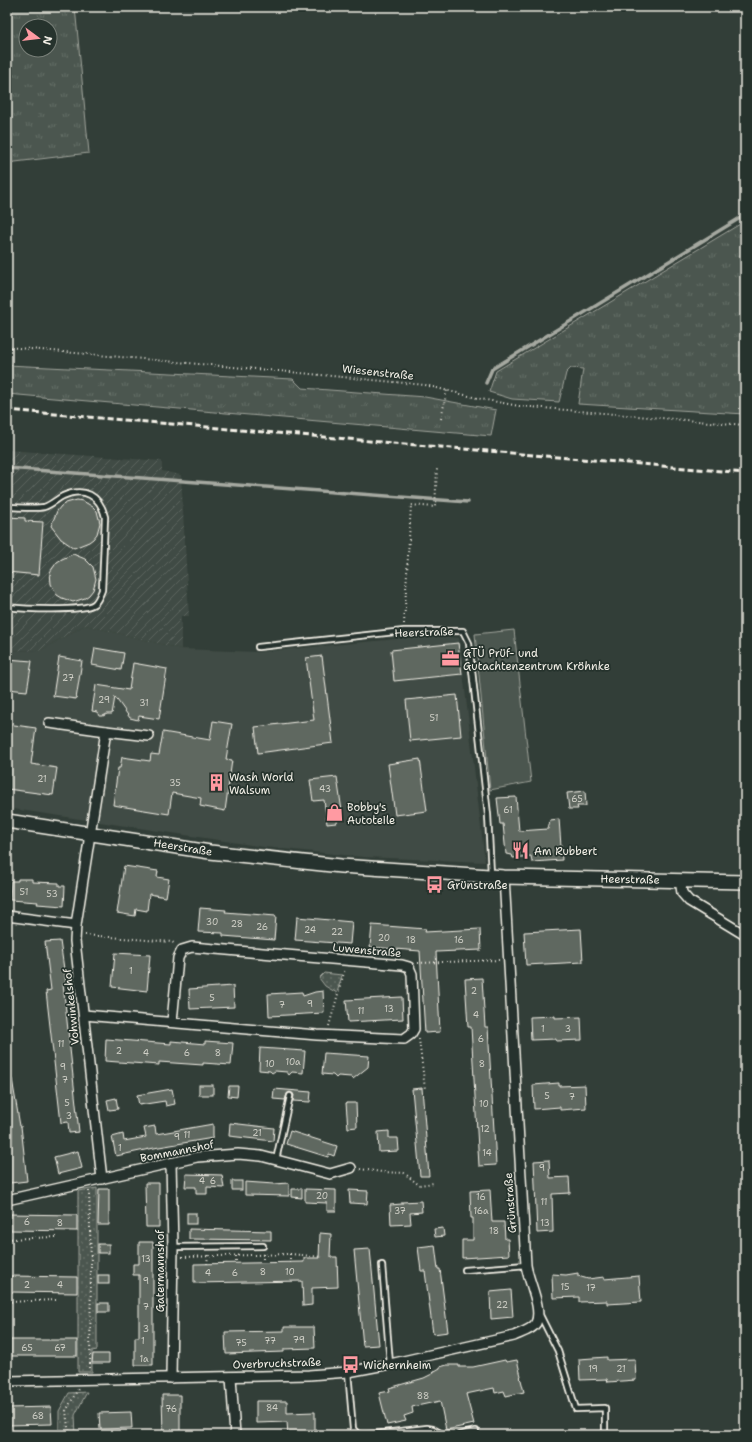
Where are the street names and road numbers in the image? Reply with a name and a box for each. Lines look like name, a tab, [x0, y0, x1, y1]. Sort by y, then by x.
street label: Wiesenstraße	[341, 361, 415, 384]
street label: Heerstraße	[394, 624, 454, 641]
street label: Heerstraße	[152, 835, 213, 860]
street label: Heerstraße	[600, 871, 660, 888]
street label: Luwenstraße	[332, 940, 402, 961]
street label: Vohwinkelshof	[60, 967, 83, 1046]
street label: Bommannshof	[139, 1137, 216, 1166]
street label: Grünstraße	[501, 1172, 520, 1234]
street label: Gatermannshof	[153, 1229, 168, 1312]
street label: Overbruchstraße	[232, 1354, 322, 1373]

